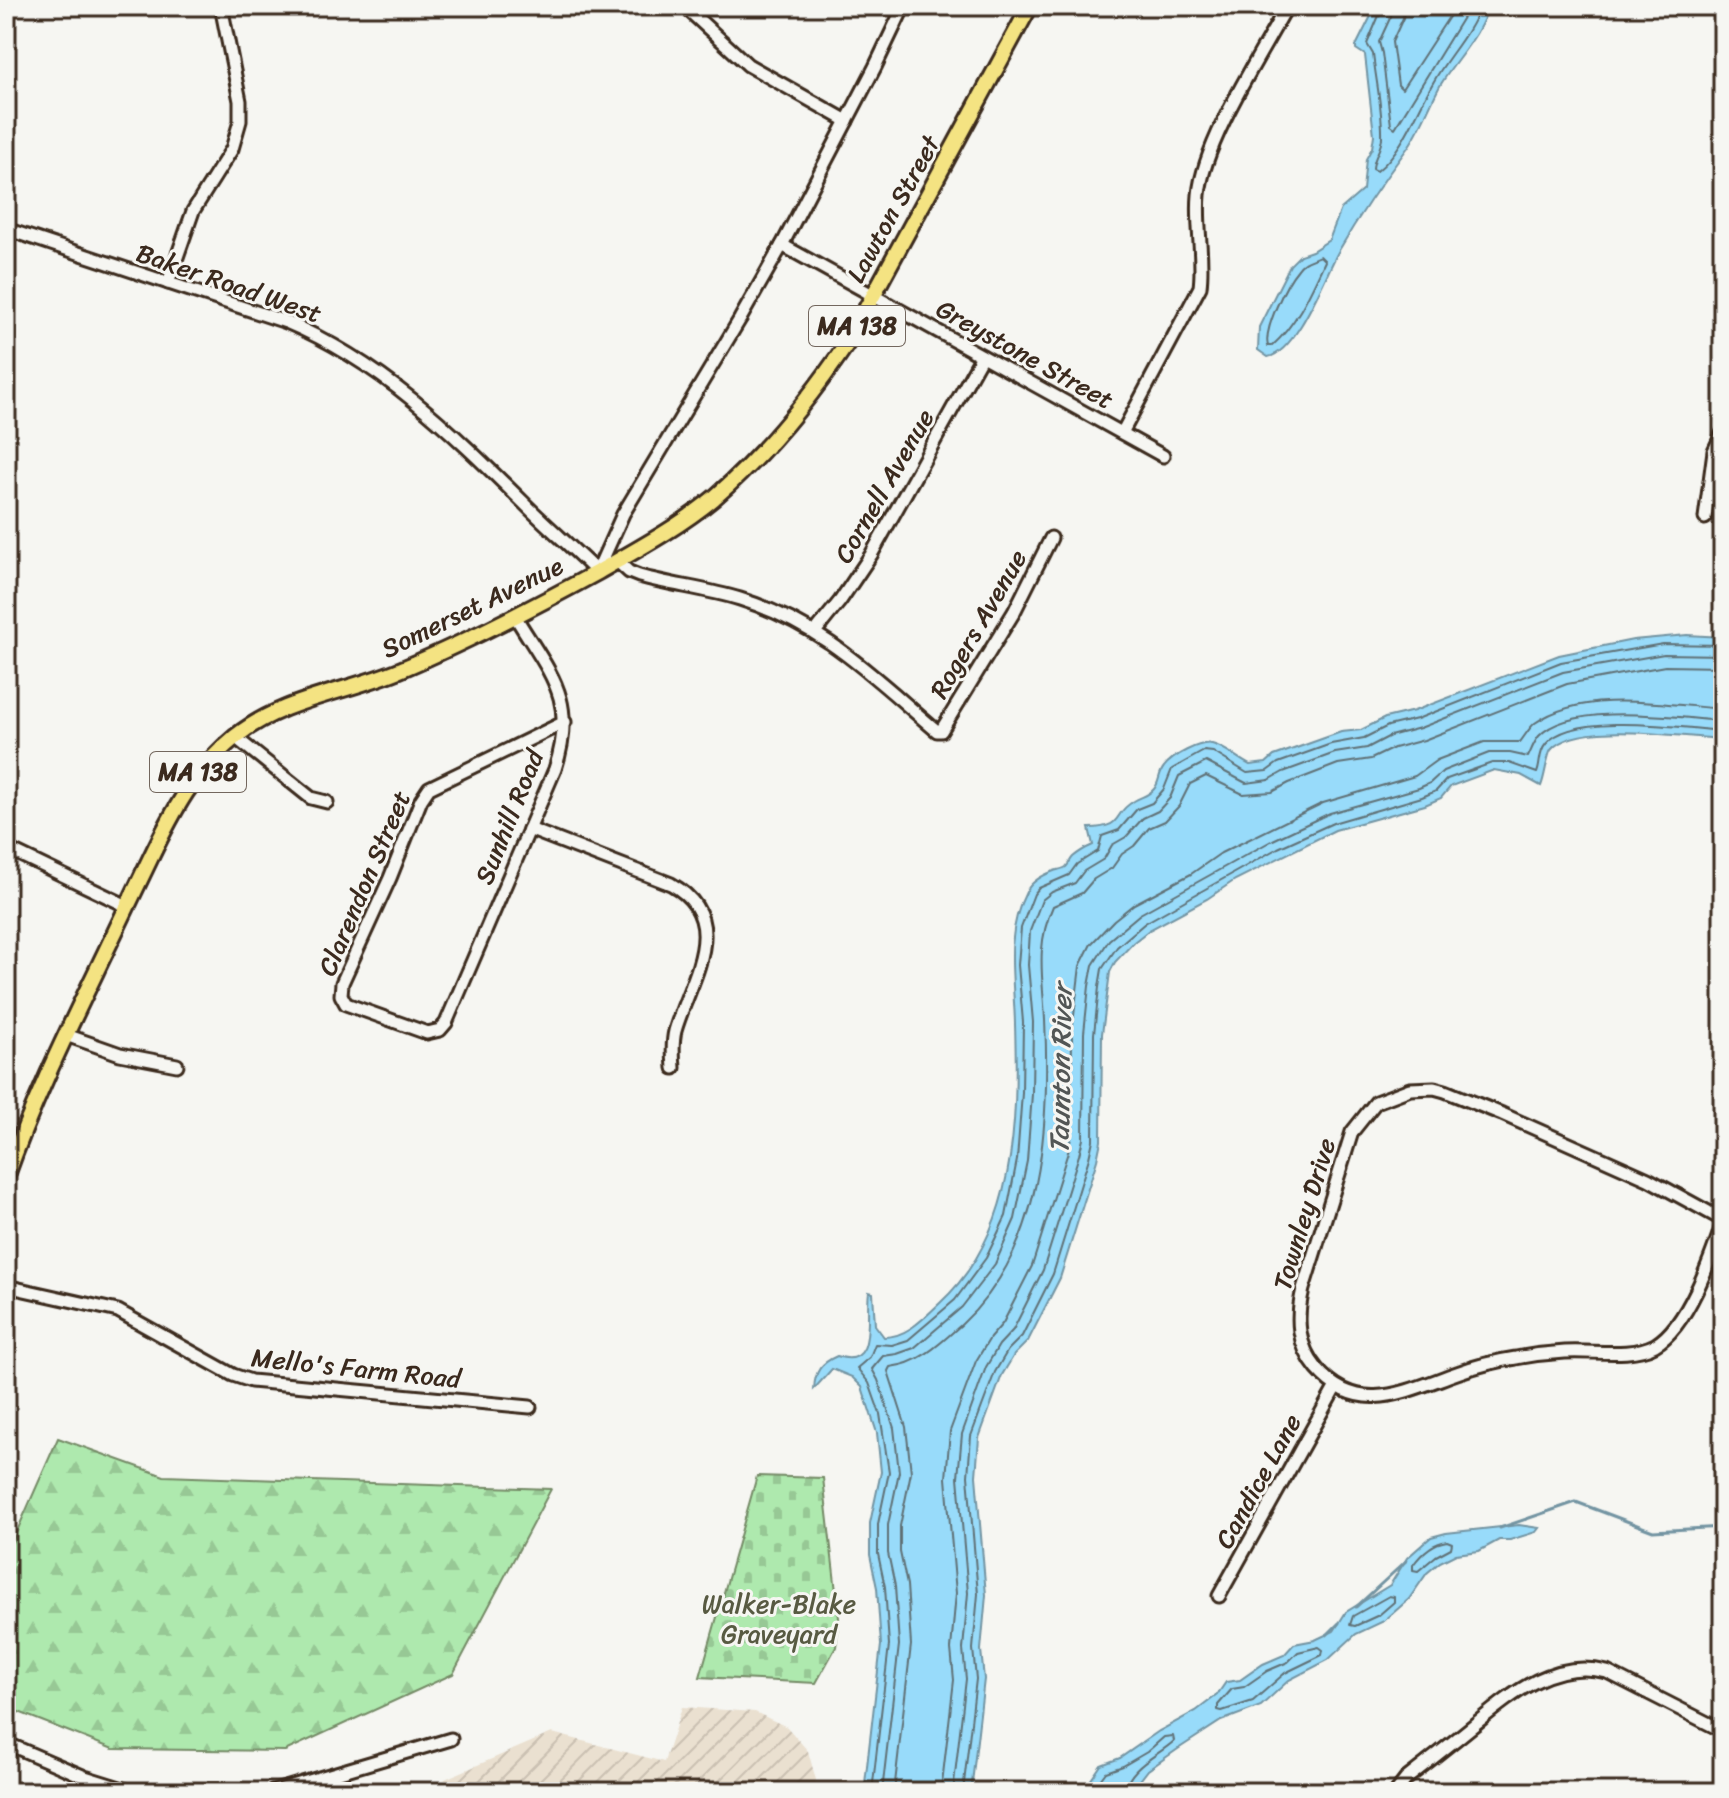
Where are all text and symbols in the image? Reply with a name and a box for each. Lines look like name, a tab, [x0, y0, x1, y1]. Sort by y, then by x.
street label: Lawton Street	[833, 125, 953, 292]
street label: Baker Road West	[130, 230, 328, 336]
street label: Greystone Street	[927, 286, 1123, 422]
road number: MA 138	[809, 306, 905, 346]
street label: Cornell Avenue	[821, 400, 947, 572]
street label: Rogers Avenue	[916, 540, 1040, 708]
street label: Somerset Avenue	[373, 543, 571, 671]
street label: Sunhill Road	[461, 740, 558, 891]
road number: MA 138	[150, 752, 246, 792]
street label: Clarendon Street	[304, 783, 424, 983]
water label: Taunton River	[1035, 978, 1087, 1154]
street label: Townley Drive	[1259, 1132, 1349, 1296]
street label: Mello's Farm Road	[249, 1334, 465, 1402]
street label: Candice Lane	[1202, 1405, 1314, 1557]
park label: Walker-Blake Graveyard	[702, 1581, 856, 1657]

